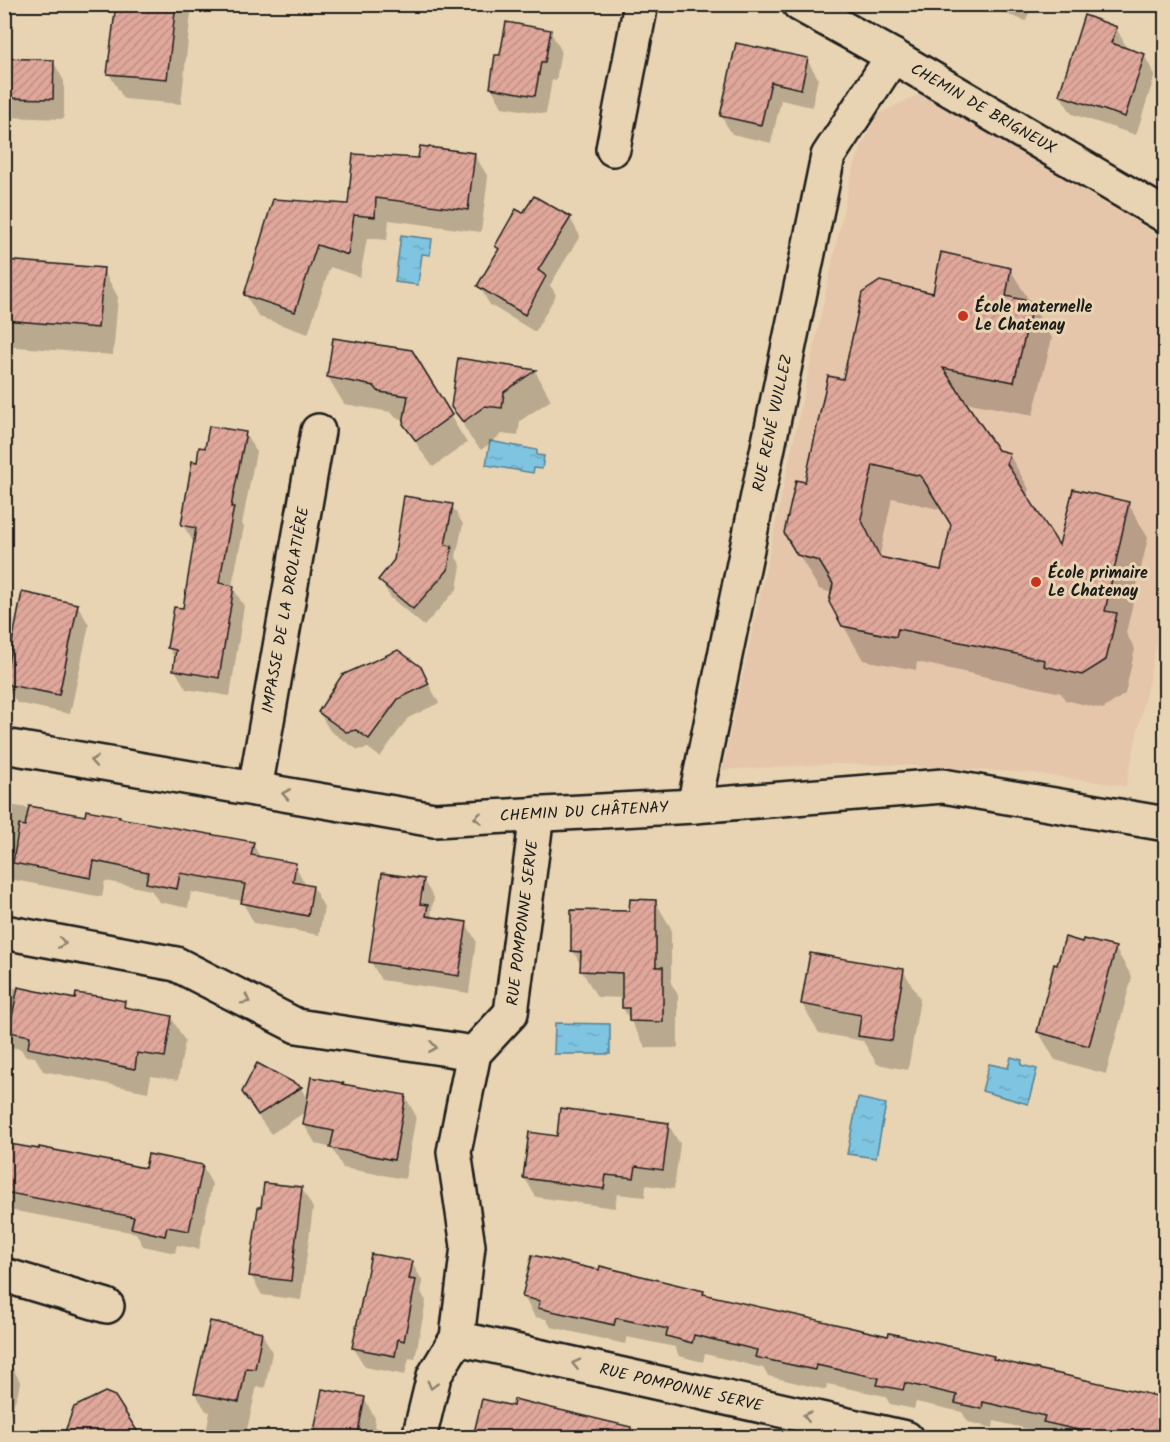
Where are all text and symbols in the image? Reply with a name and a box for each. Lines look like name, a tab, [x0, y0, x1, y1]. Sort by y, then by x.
street label: CHEMIN DE BRIGNEUX	[905, 57, 1061, 161]
place label: École maternelle Le Chatenay	[975, 295, 1092, 338]
marker: École maternelle Le Chatenay	[956, 309, 970, 323]
street label: RUE RENÉ VUILLEZ	[746, 352, 800, 494]
street label: IMPASSE DE LA DROLATIÈRE	[256, 504, 317, 715]
place label: École primaire Le Chatenay	[1048, 561, 1148, 604]
marker: École primaire Le Chatenay	[1029, 575, 1043, 589]
one-way arrow	[89, 756, 98, 768]
one-way arrow	[281, 788, 291, 801]
street label: CHEMIN DU CHÂTENAY	[499, 795, 670, 829]
one-way arrow	[474, 811, 483, 824]
street label: RUE POMPONNE SERVE	[500, 838, 546, 1007]
one-way arrow	[57, 936, 67, 949]
one-way arrow	[240, 993, 251, 1004]
one-way arrow	[429, 1040, 438, 1052]
street label: RUE POMPONNE SERVE	[597, 1357, 766, 1419]
one-way arrow	[571, 1358, 581, 1371]
one-way arrow	[426, 1380, 439, 1390]
one-way arrow	[803, 1410, 813, 1423]

